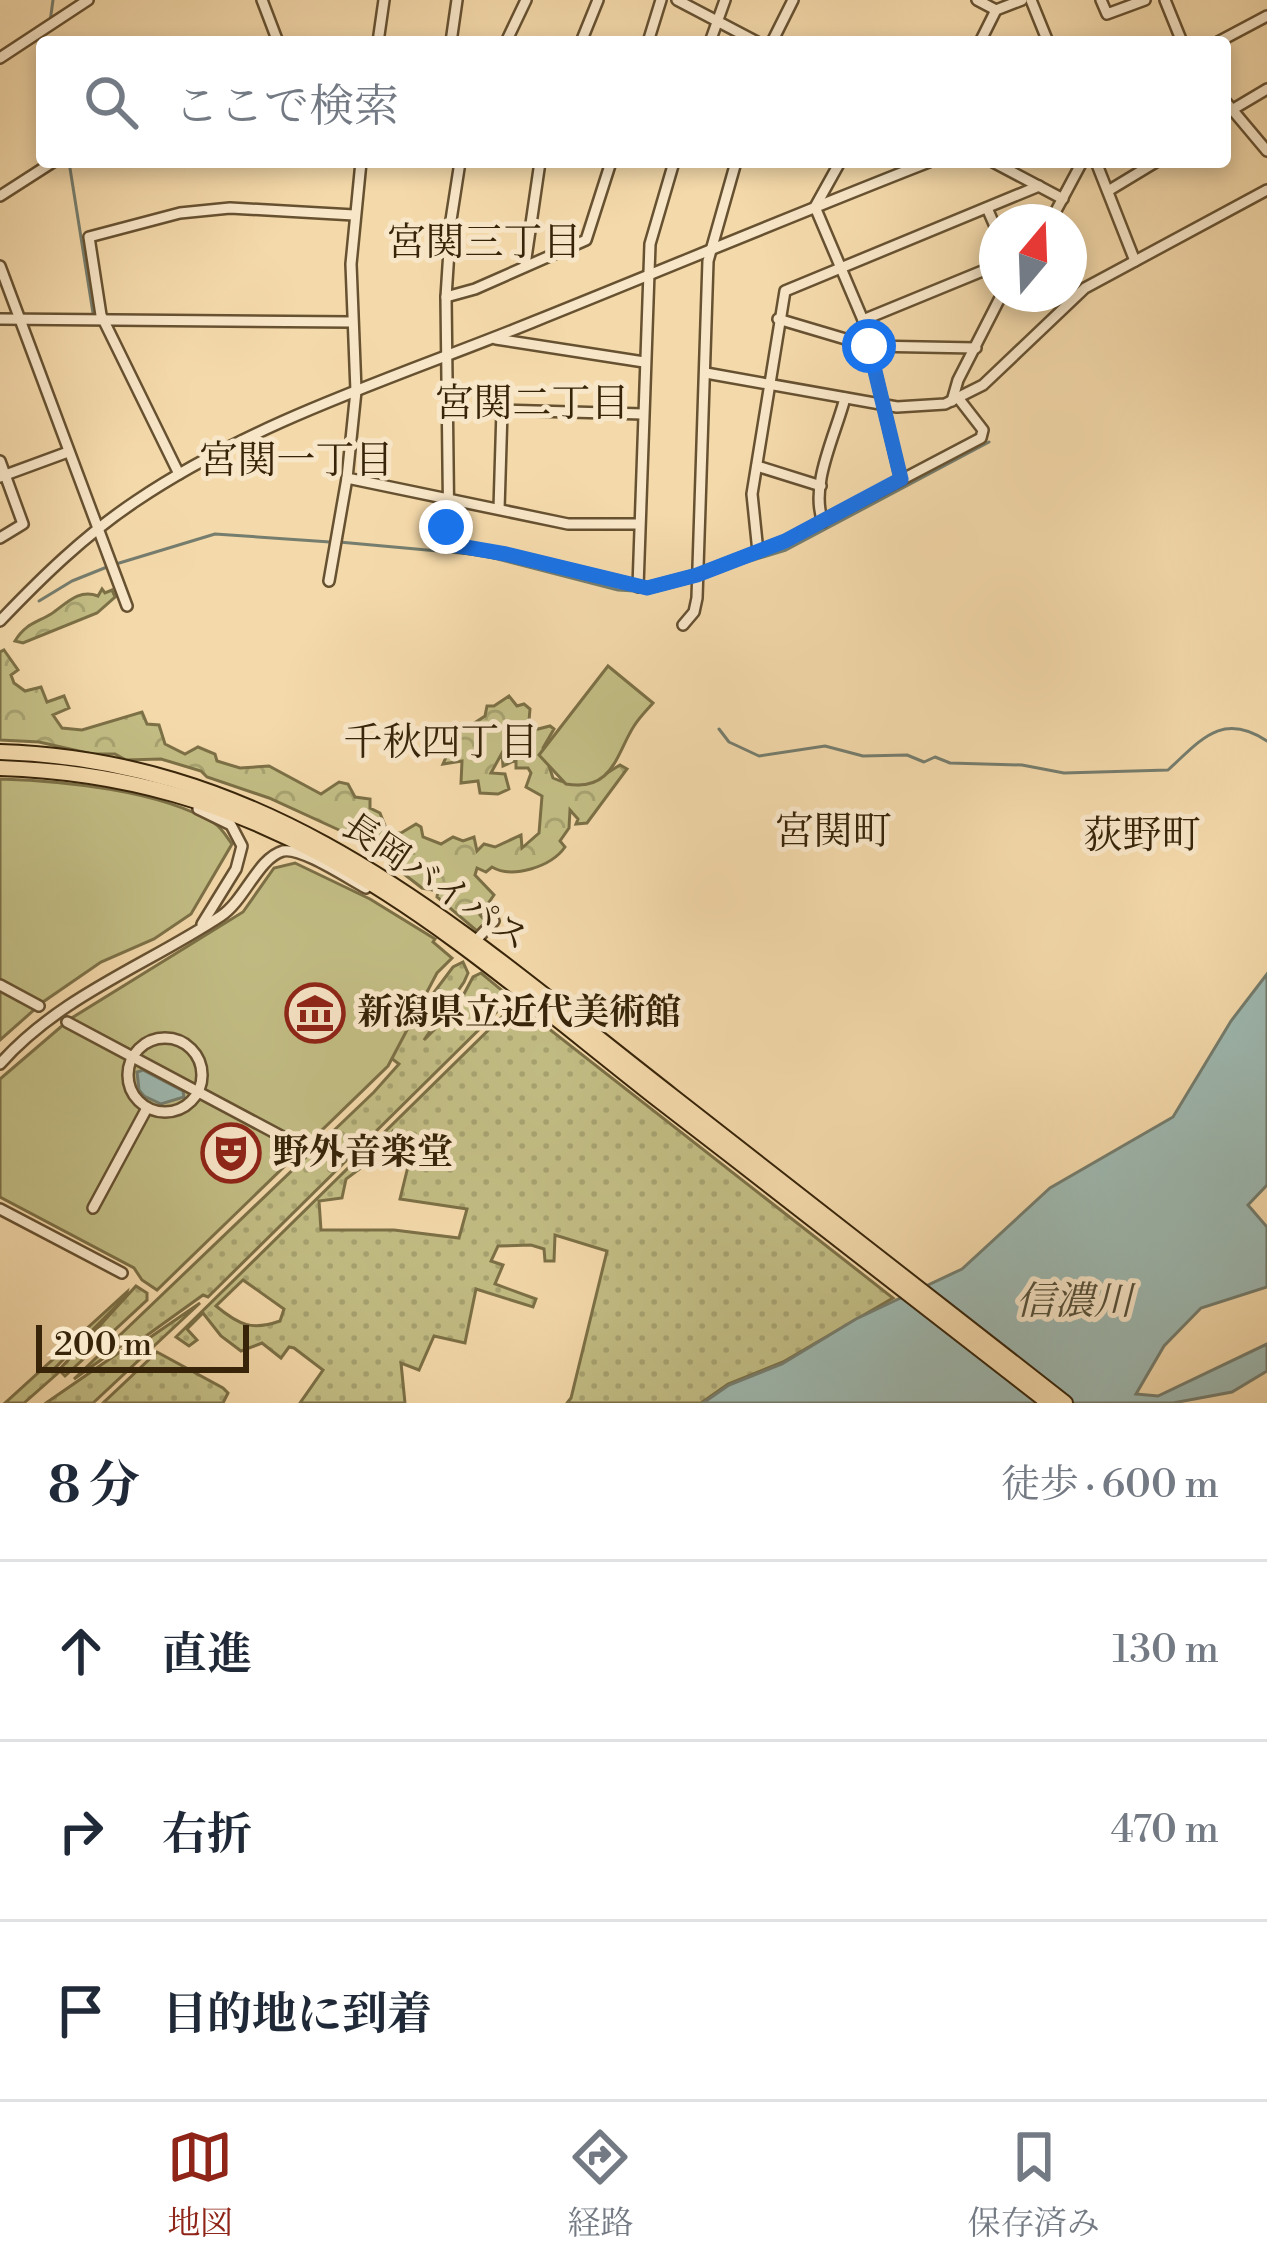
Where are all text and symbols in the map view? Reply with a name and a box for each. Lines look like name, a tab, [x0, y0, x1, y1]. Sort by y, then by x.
search box	[36, 36, 1231, 168]
icon: search	[78, 69, 144, 135]
text: ここで検索	[174, 79, 399, 136]
north arrow	[979, 204, 1087, 312]
district label: 宮関三丁目	[386, 219, 582, 268]
route start	[842, 319, 896, 373]
district label: 宮関二丁目	[434, 380, 630, 429]
district label: 宮関一丁目	[198, 437, 394, 486]
route end	[419, 500, 473, 554]
district label: 千秋四丁目	[343, 719, 539, 768]
street label: 長岡バイパス	[333, 804, 537, 962]
district label: 宮関町	[774, 808, 892, 857]
district label: 荻野町	[1083, 812, 1201, 861]
museum icon: 新潟県立近代美術館	[284, 982, 346, 1044]
place label: 新潟県立近代美術館	[357, 991, 681, 1036]
theatre icon: 野外音楽堂	[200, 1122, 262, 1184]
place label: 野外音楽堂	[273, 1131, 453, 1176]
water label: 信濃川	[1015, 1278, 1136, 1327]
scale bar	[36, 1319, 249, 1372]
text: 200 m	[54, 1325, 152, 1366]
text: 8 分	[48, 1455, 140, 1519]
text: 徒歩 · 600 m	[1001, 1461, 1219, 1510]
icon: ahead	[48, 1618, 114, 1684]
text: 130 m	[1113, 1626, 1219, 1675]
text: 直進	[162, 1627, 252, 1684]
icon: right	[48, 1798, 114, 1864]
text: 470 m	[1111, 1806, 1219, 1855]
text: 右折	[162, 1807, 252, 1864]
icon: arrive	[48, 1978, 114, 2044]
text: 目的地に到着	[162, 1987, 432, 2044]
tab: 地図	[167, 2124, 233, 2245]
tab: 経路	[567, 2124, 633, 2245]
tab: 保存済み	[968, 2124, 1100, 2245]

